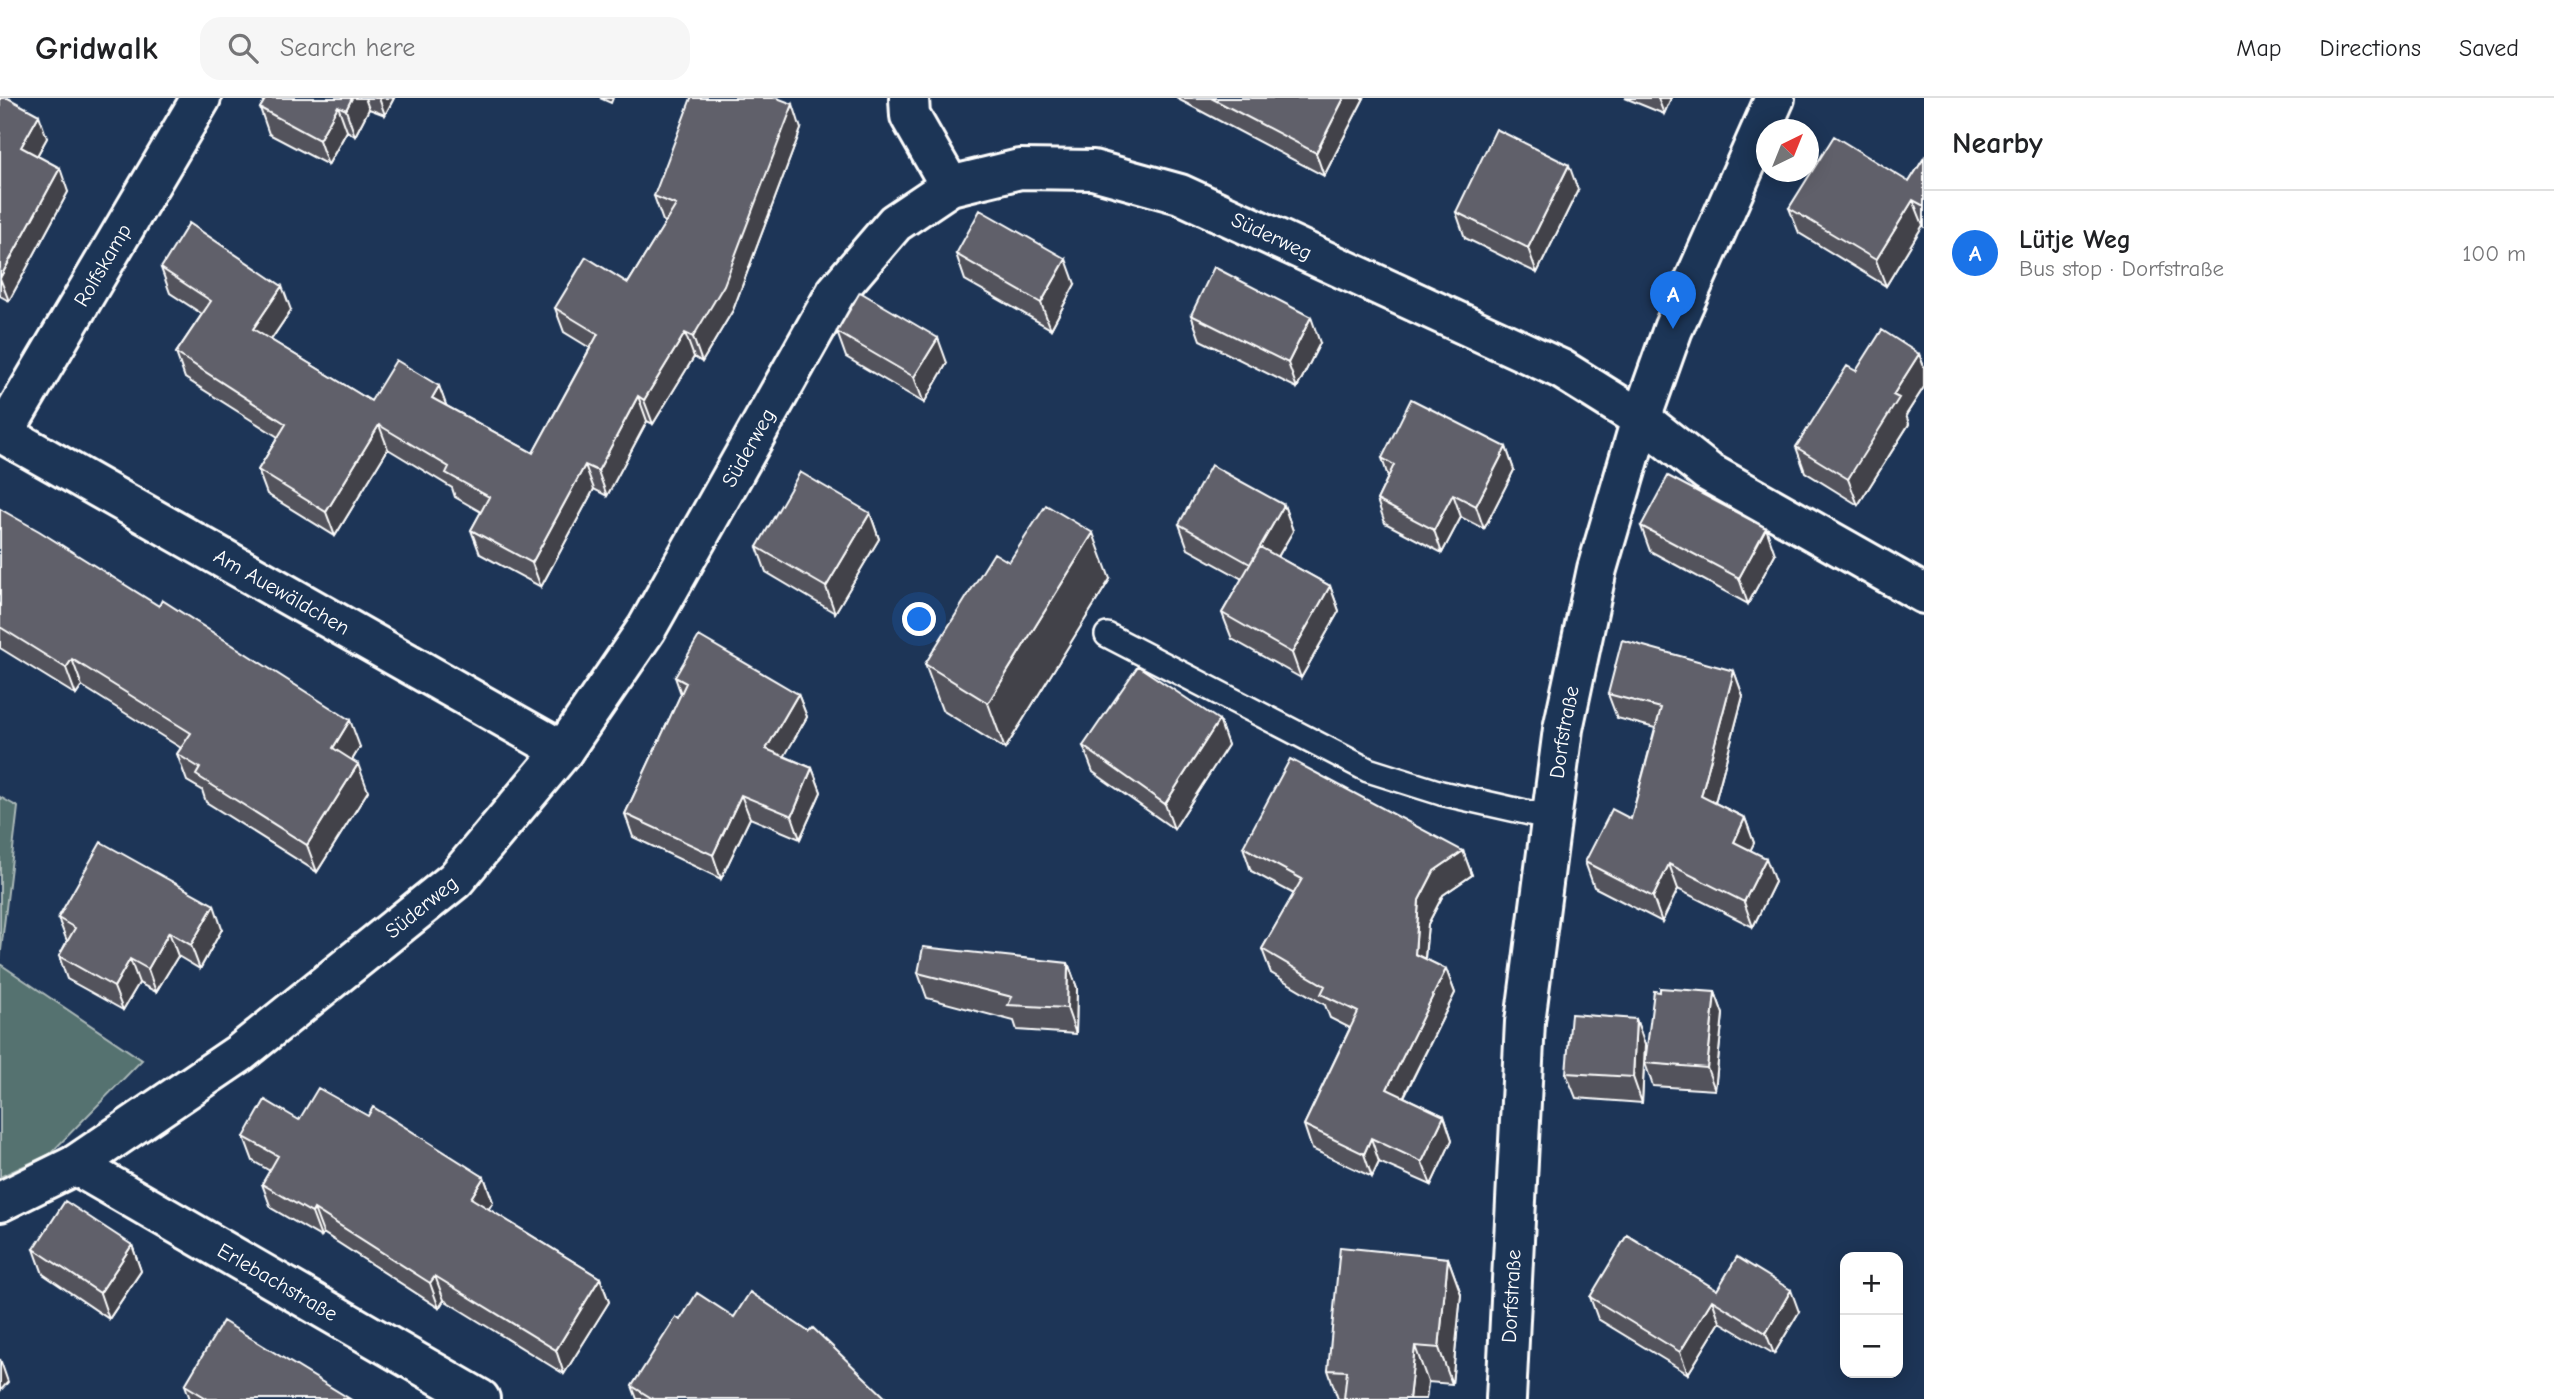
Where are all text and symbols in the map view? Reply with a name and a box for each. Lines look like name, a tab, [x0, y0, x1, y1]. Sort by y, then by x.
search box	[200, 17, 690, 80]
text: Gridwalk	[35, 29, 158, 67]
icon: search	[224, 29, 262, 67]
text: Search here	[280, 33, 415, 63]
text: Map	[2236, 34, 2282, 62]
text: Directions	[2320, 34, 2421, 62]
text: Saved	[2459, 34, 2519, 62]
north arrow	[1756, 119, 1819, 182]
text: Nearby	[1952, 126, 2043, 161]
street label: Süderweg	[1228, 207, 1316, 265]
street label: Rolfskamp	[69, 220, 136, 311]
text: Lütje Weg	[2019, 225, 2131, 255]
text: A	[1969, 240, 1981, 267]
text: 100 m	[2462, 240, 2526, 267]
text: Bus stop · Dorfstraße	[2019, 255, 2224, 282]
pin: A	[1650, 271, 1696, 329]
street label: Süderweg	[717, 404, 780, 491]
street label: Am Auewäldchen	[210, 544, 354, 640]
your location	[902, 602, 936, 636]
street label: Dorfstraße	[1545, 684, 1584, 780]
street label: Süderweg	[380, 871, 463, 943]
street label: Erlebachstraße	[213, 1238, 342, 1326]
street label: Dorfstraße	[1497, 1249, 1526, 1344]
map controls	[1840, 1252, 1903, 1378]
button: +	[1840, 1252, 1903, 1315]
button: −	[1840, 1315, 1903, 1378]

